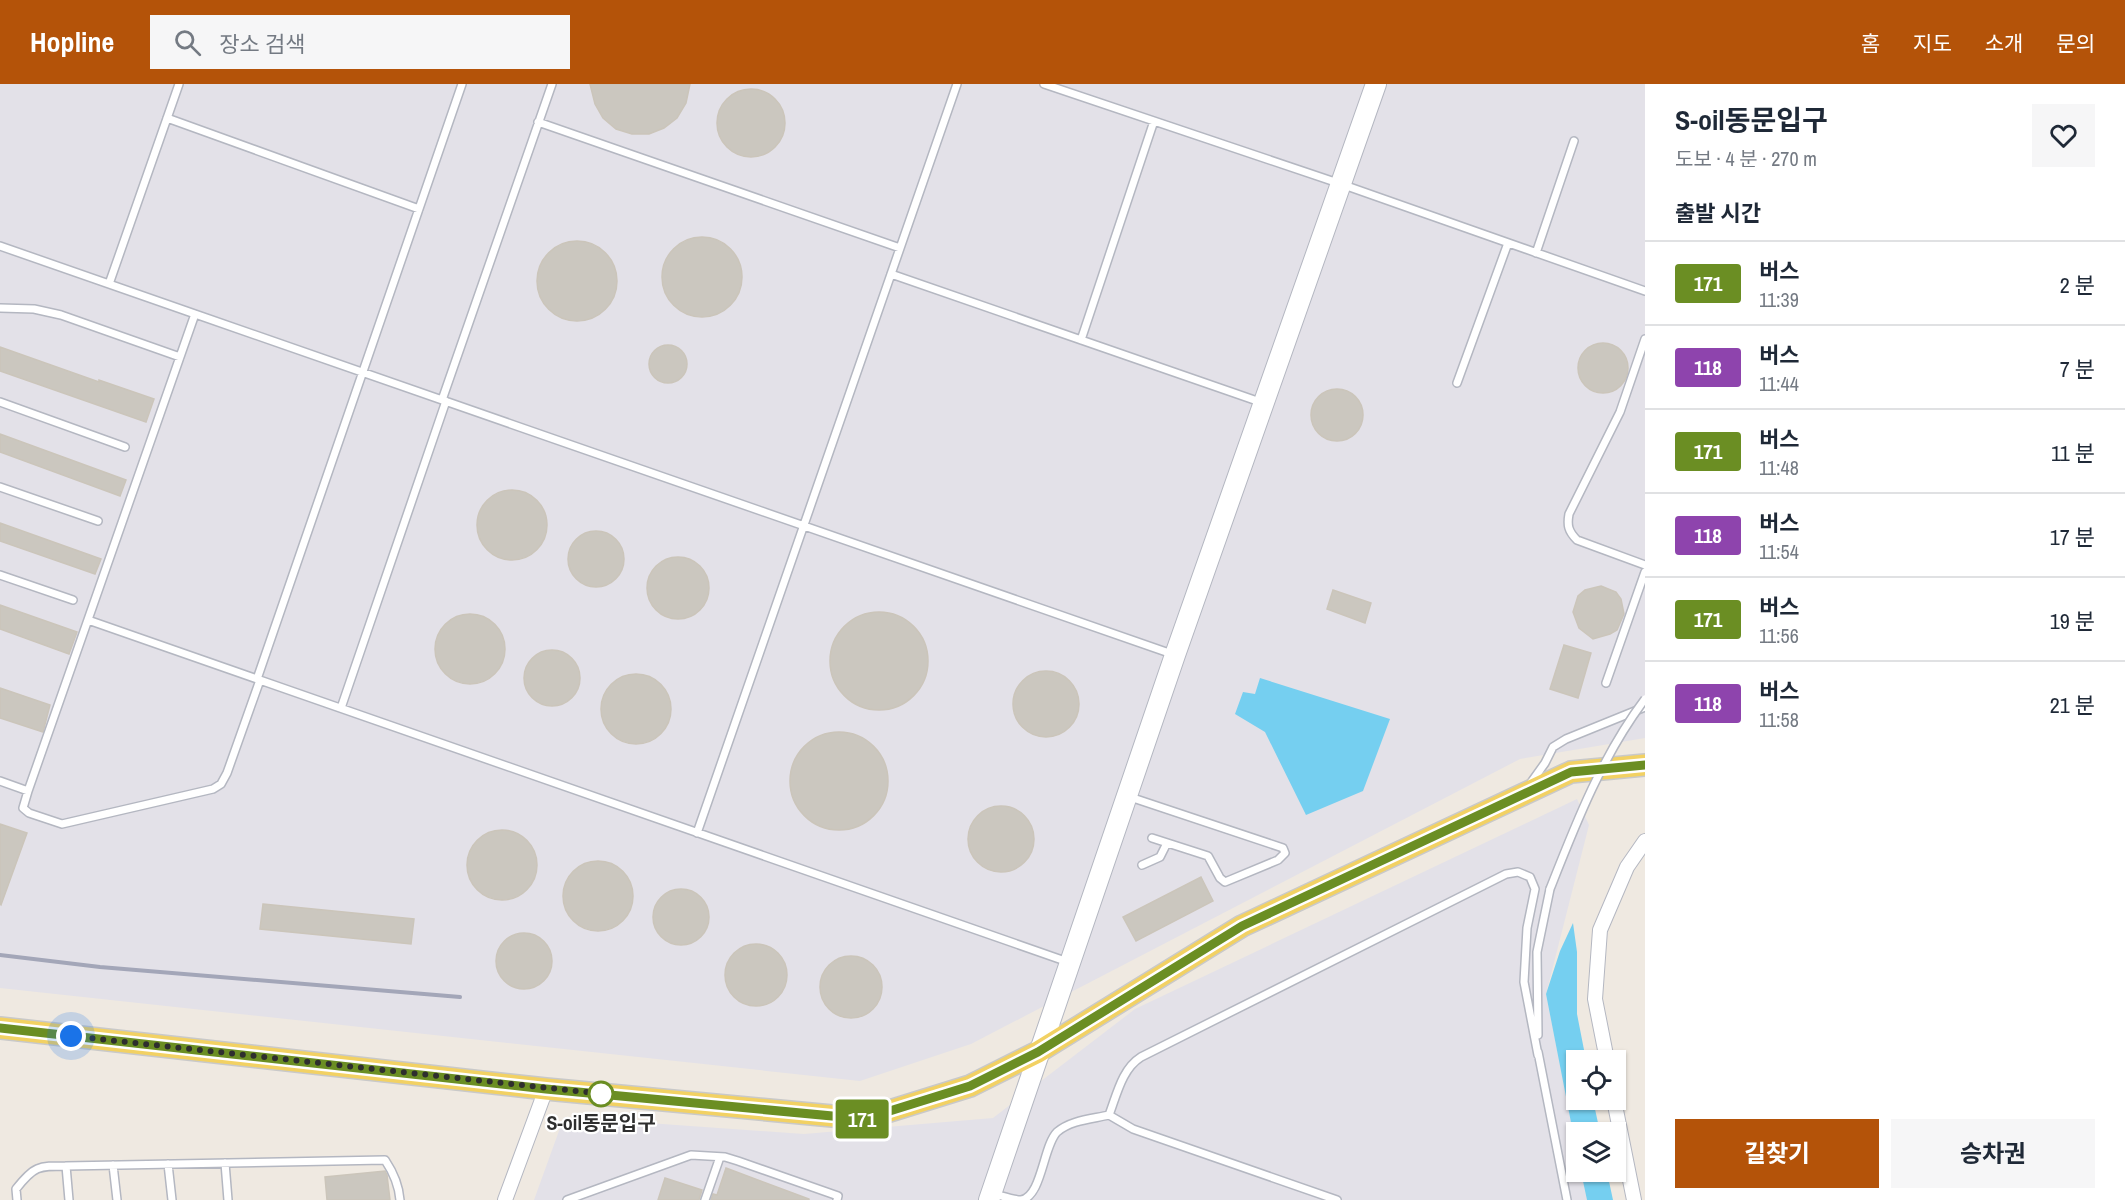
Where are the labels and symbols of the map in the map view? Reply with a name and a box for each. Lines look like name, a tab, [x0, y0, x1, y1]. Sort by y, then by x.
your location	[56, 1021, 86, 1051]
marker: S-oil동문입구	[588, 1081, 614, 1107]
line badge: 171	[828, 1100, 896, 1138]
place label: S-oil동문입구	[546, 1109, 656, 1136]

